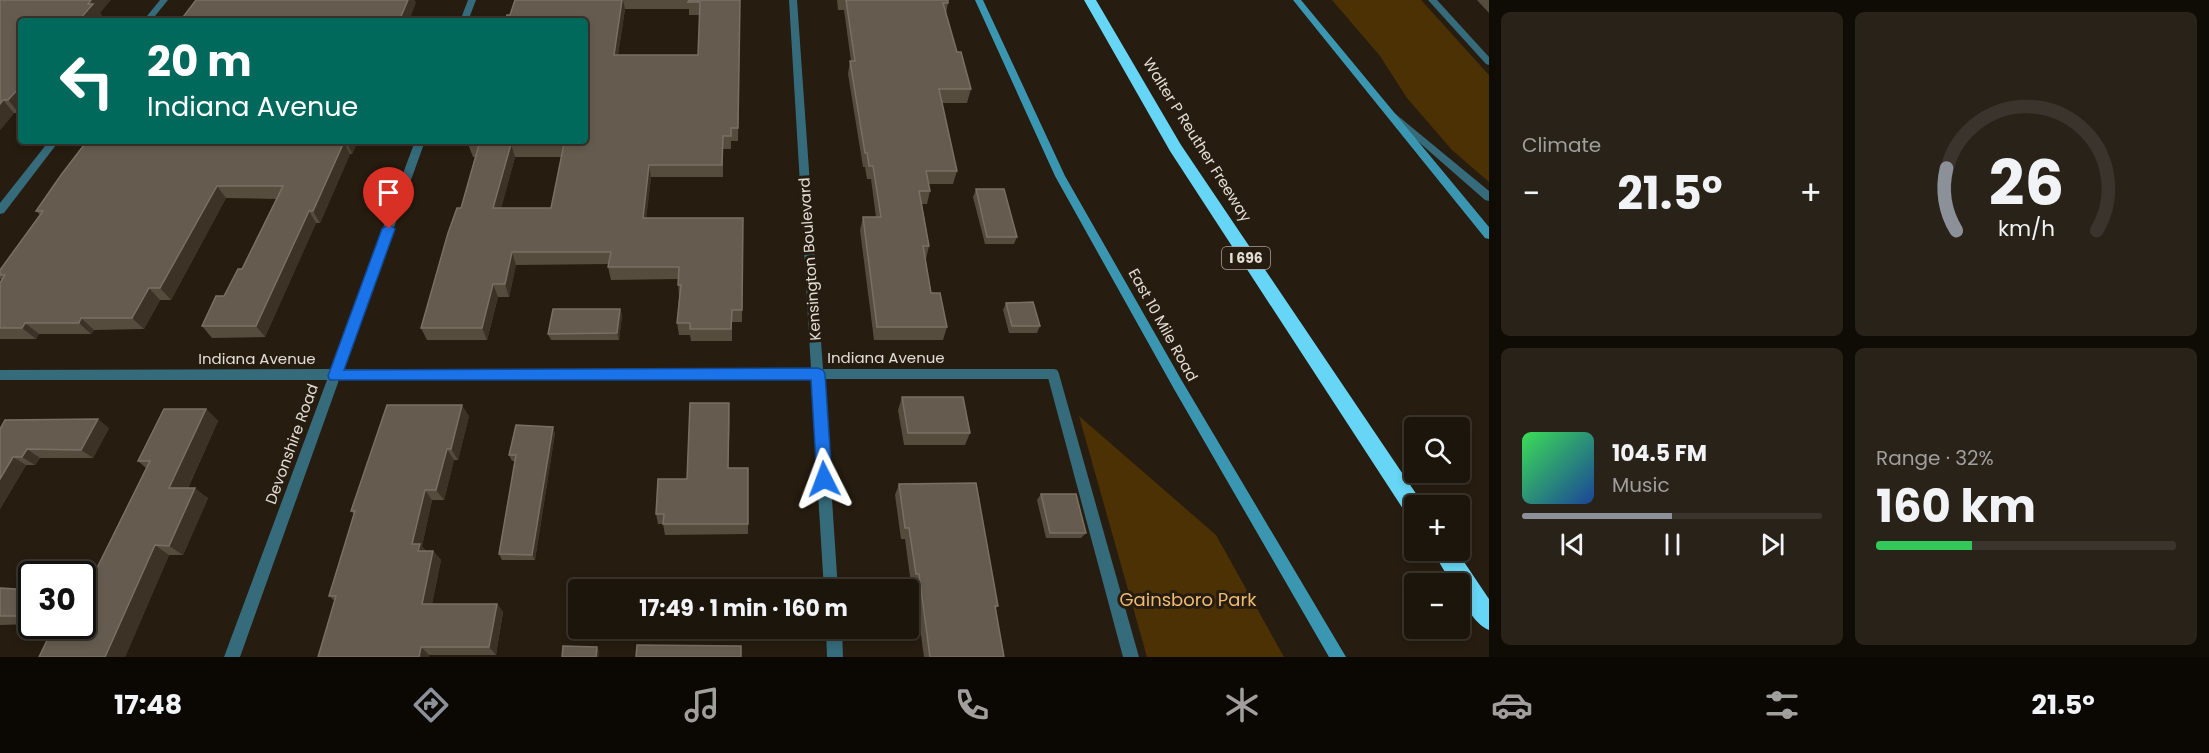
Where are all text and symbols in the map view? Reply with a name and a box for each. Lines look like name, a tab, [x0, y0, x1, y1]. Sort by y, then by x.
text: 20 m	[147, 32, 252, 91]
icon: left	[48, 42, 126, 120]
street label: Walter P Reuther Freeway	[1138, 54, 1257, 226]
text: Indiana Avenue	[147, 88, 358, 125]
text: Climate	[1522, 131, 1601, 159]
text: 26	[1988, 139, 2064, 227]
text: 21.5°	[1617, 162, 1723, 225]
pin	[363, 167, 414, 229]
text: −	[1522, 170, 1540, 217]
text: +	[1799, 170, 1822, 217]
icon: arrive	[372, 176, 405, 209]
street label: Kensington Boulevard	[793, 177, 826, 341]
text: km/h	[1997, 213, 2055, 244]
road number: I 696	[1222, 247, 1270, 269]
street label: East 10 Mile Road	[1124, 265, 1203, 385]
street label: Indiana Avenue	[827, 347, 945, 368]
street label: Indiana Avenue	[198, 348, 316, 369]
street label: Devonshire Road	[260, 381, 323, 507]
map controls	[1404, 417, 1470, 639]
button: search	[1404, 417, 1470, 483]
text: 104.5 FM	[1612, 438, 1707, 469]
text: Range · 32%	[1876, 444, 1994, 472]
position arrow	[792, 447, 856, 511]
text: Music	[1612, 471, 1670, 499]
text: 160 km	[1876, 475, 2036, 538]
button: +	[1404, 495, 1470, 561]
icon: previous	[1556, 528, 1589, 561]
icon: pause	[1656, 528, 1689, 561]
icon: next	[1756, 528, 1789, 561]
speed limit sign: 30	[18, 561, 96, 639]
button: −	[1404, 573, 1470, 639]
park label: Gainsboro Park	[1120, 587, 1257, 612]
text: 17:49 · 1 min · 160 m	[639, 593, 848, 624]
icon: directions	[410, 684, 452, 726]
icon: music	[681, 684, 723, 726]
icon: phone	[951, 684, 993, 726]
icon: climate	[1221, 684, 1263, 726]
icon: car	[1491, 684, 1533, 726]
icon: filters	[1761, 684, 1803, 726]
text: 17:48	[114, 686, 182, 723]
text: 21.5°	[2032, 686, 2095, 723]

